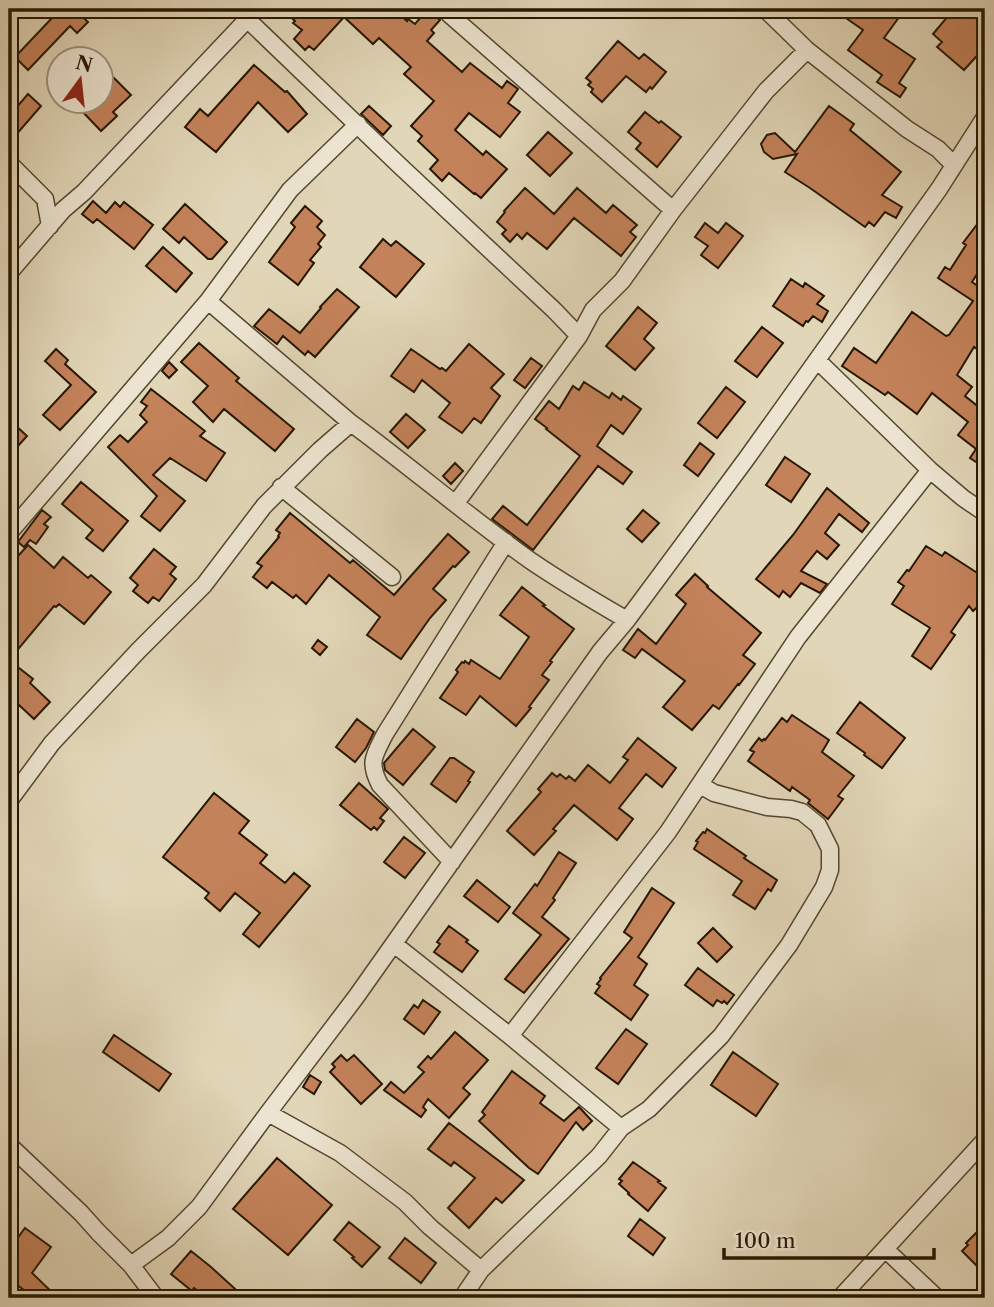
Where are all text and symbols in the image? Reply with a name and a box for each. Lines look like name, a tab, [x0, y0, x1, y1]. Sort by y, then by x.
north arrow	[46, 46, 116, 116]
text: N	[73, 51, 95, 77]
scale bar	[724, 1216, 934, 1260]
text: 100 m	[735, 1228, 796, 1253]

